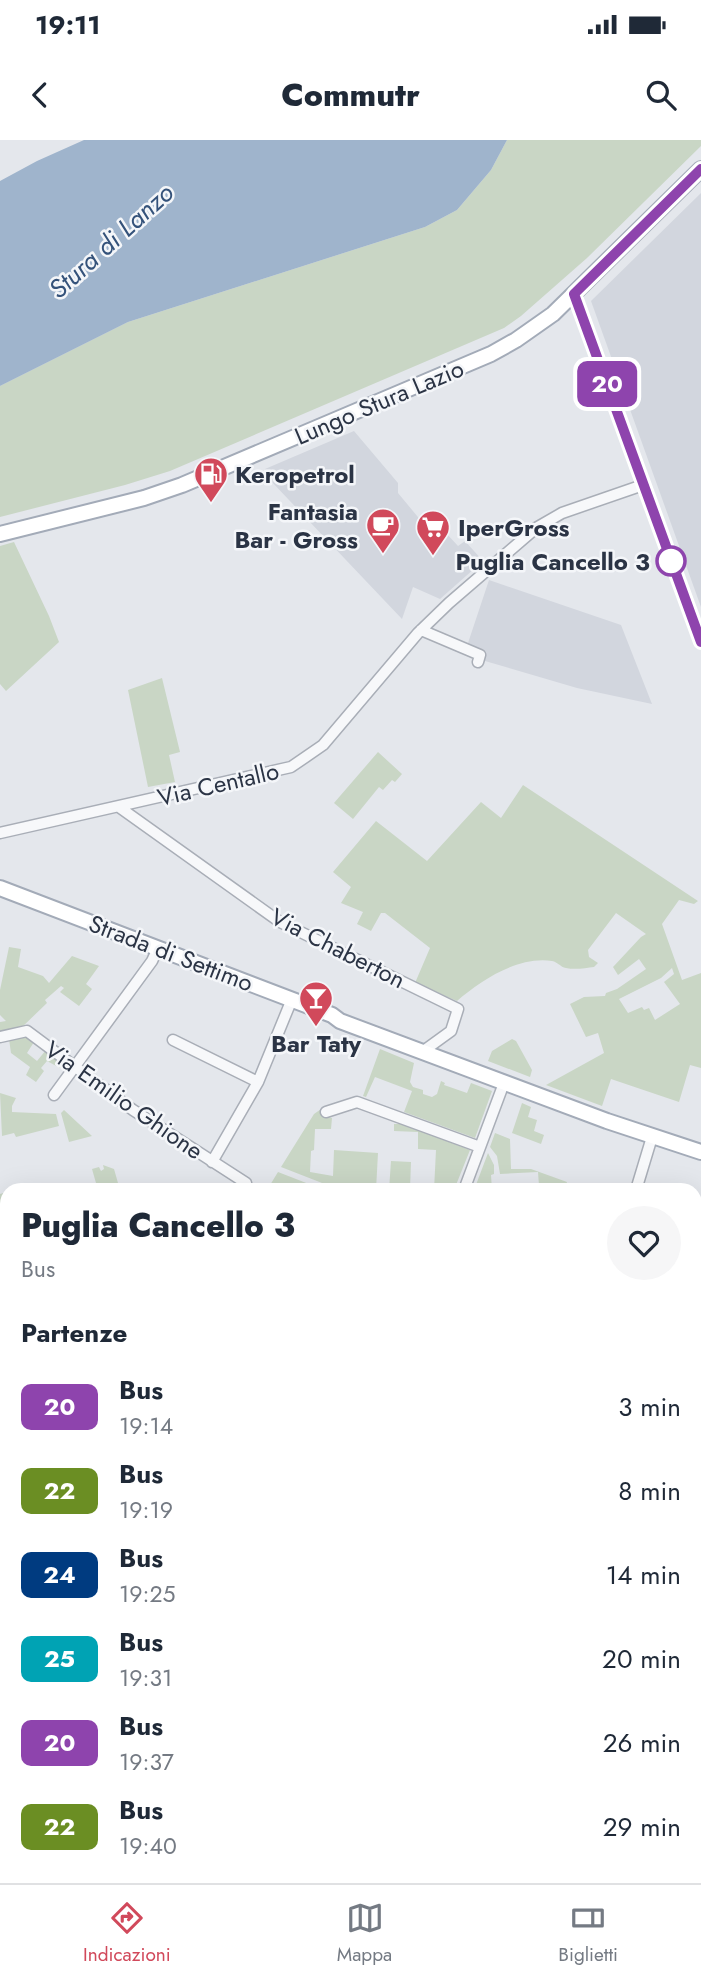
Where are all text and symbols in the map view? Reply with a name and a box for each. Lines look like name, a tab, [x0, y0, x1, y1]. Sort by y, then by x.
text: 19:11	[35, 6, 100, 44]
text: Commutr	[281, 72, 420, 118]
icon: back	[21, 76, 59, 114]
icon: search	[642, 76, 680, 114]
water label: Stura di Lanzo	[40, 174, 182, 308]
street label: Lungo Stura Lazio	[289, 351, 469, 453]
line badge: 20	[576, 361, 638, 407]
text: 20	[591, 366, 623, 401]
fuel station icon: Keropetrol	[192, 455, 230, 504]
place label: Keropetrol	[235, 457, 355, 492]
place label: Fantasia Bar - Gross	[234, 494, 358, 557]
cafe icon: Fantasia Bar - Gross	[364, 506, 402, 555]
supermarket icon: IperGross	[414, 508, 452, 557]
place label: IperGross	[458, 510, 570, 545]
place label: Puglia Cancello 3	[455, 544, 650, 579]
marker: Puglia Cancello 3	[656, 546, 686, 576]
street label: Via Centallo	[154, 753, 282, 815]
street label: Via Chaberton	[264, 899, 412, 997]
street label: Strada di Settimo	[84, 906, 258, 1000]
bar icon: Bar Taty	[297, 979, 335, 1028]
place label: Bar Taty	[271, 1026, 362, 1061]
street label: Via Emilio Ghione	[38, 1032, 210, 1168]
text: Puglia Cancello 3	[21, 1202, 295, 1249]
button: heart	[607, 1206, 681, 1280]
text: Bus	[21, 1252, 55, 1286]
text: Partenze	[21, 1314, 127, 1352]
text: Bus	[119, 1371, 163, 1409]
text: 3 min	[618, 1388, 681, 1426]
text: 20	[44, 1389, 75, 1424]
text: 19:14	[119, 1409, 173, 1443]
text: Bus	[119, 1455, 163, 1493]
text: 8 min	[618, 1472, 681, 1510]
text: 22	[44, 1473, 75, 1508]
text: 19:19	[119, 1493, 173, 1527]
text: Bus	[119, 1539, 163, 1577]
text: 14 min	[606, 1556, 681, 1594]
text: 24	[43, 1557, 76, 1592]
text: 19:25	[119, 1577, 176, 1611]
text: Bus	[119, 1623, 163, 1661]
text: 20 min	[602, 1640, 681, 1678]
text: 25	[44, 1641, 75, 1676]
text: 19:31	[119, 1661, 172, 1695]
text: Bus	[119, 1707, 163, 1745]
text: 26 min	[603, 1724, 681, 1762]
text: 20	[44, 1725, 75, 1760]
text: 19:37	[119, 1745, 174, 1779]
text: Bus	[119, 1791, 163, 1829]
text: 29 min	[603, 1808, 681, 1846]
text: 22	[44, 1809, 75, 1844]
text: 19:40	[119, 1829, 177, 1863]
tab: Indicazioni	[83, 1899, 171, 1968]
tab: Mappa	[337, 1899, 392, 1968]
tab: Biglietti	[558, 1899, 618, 1968]

